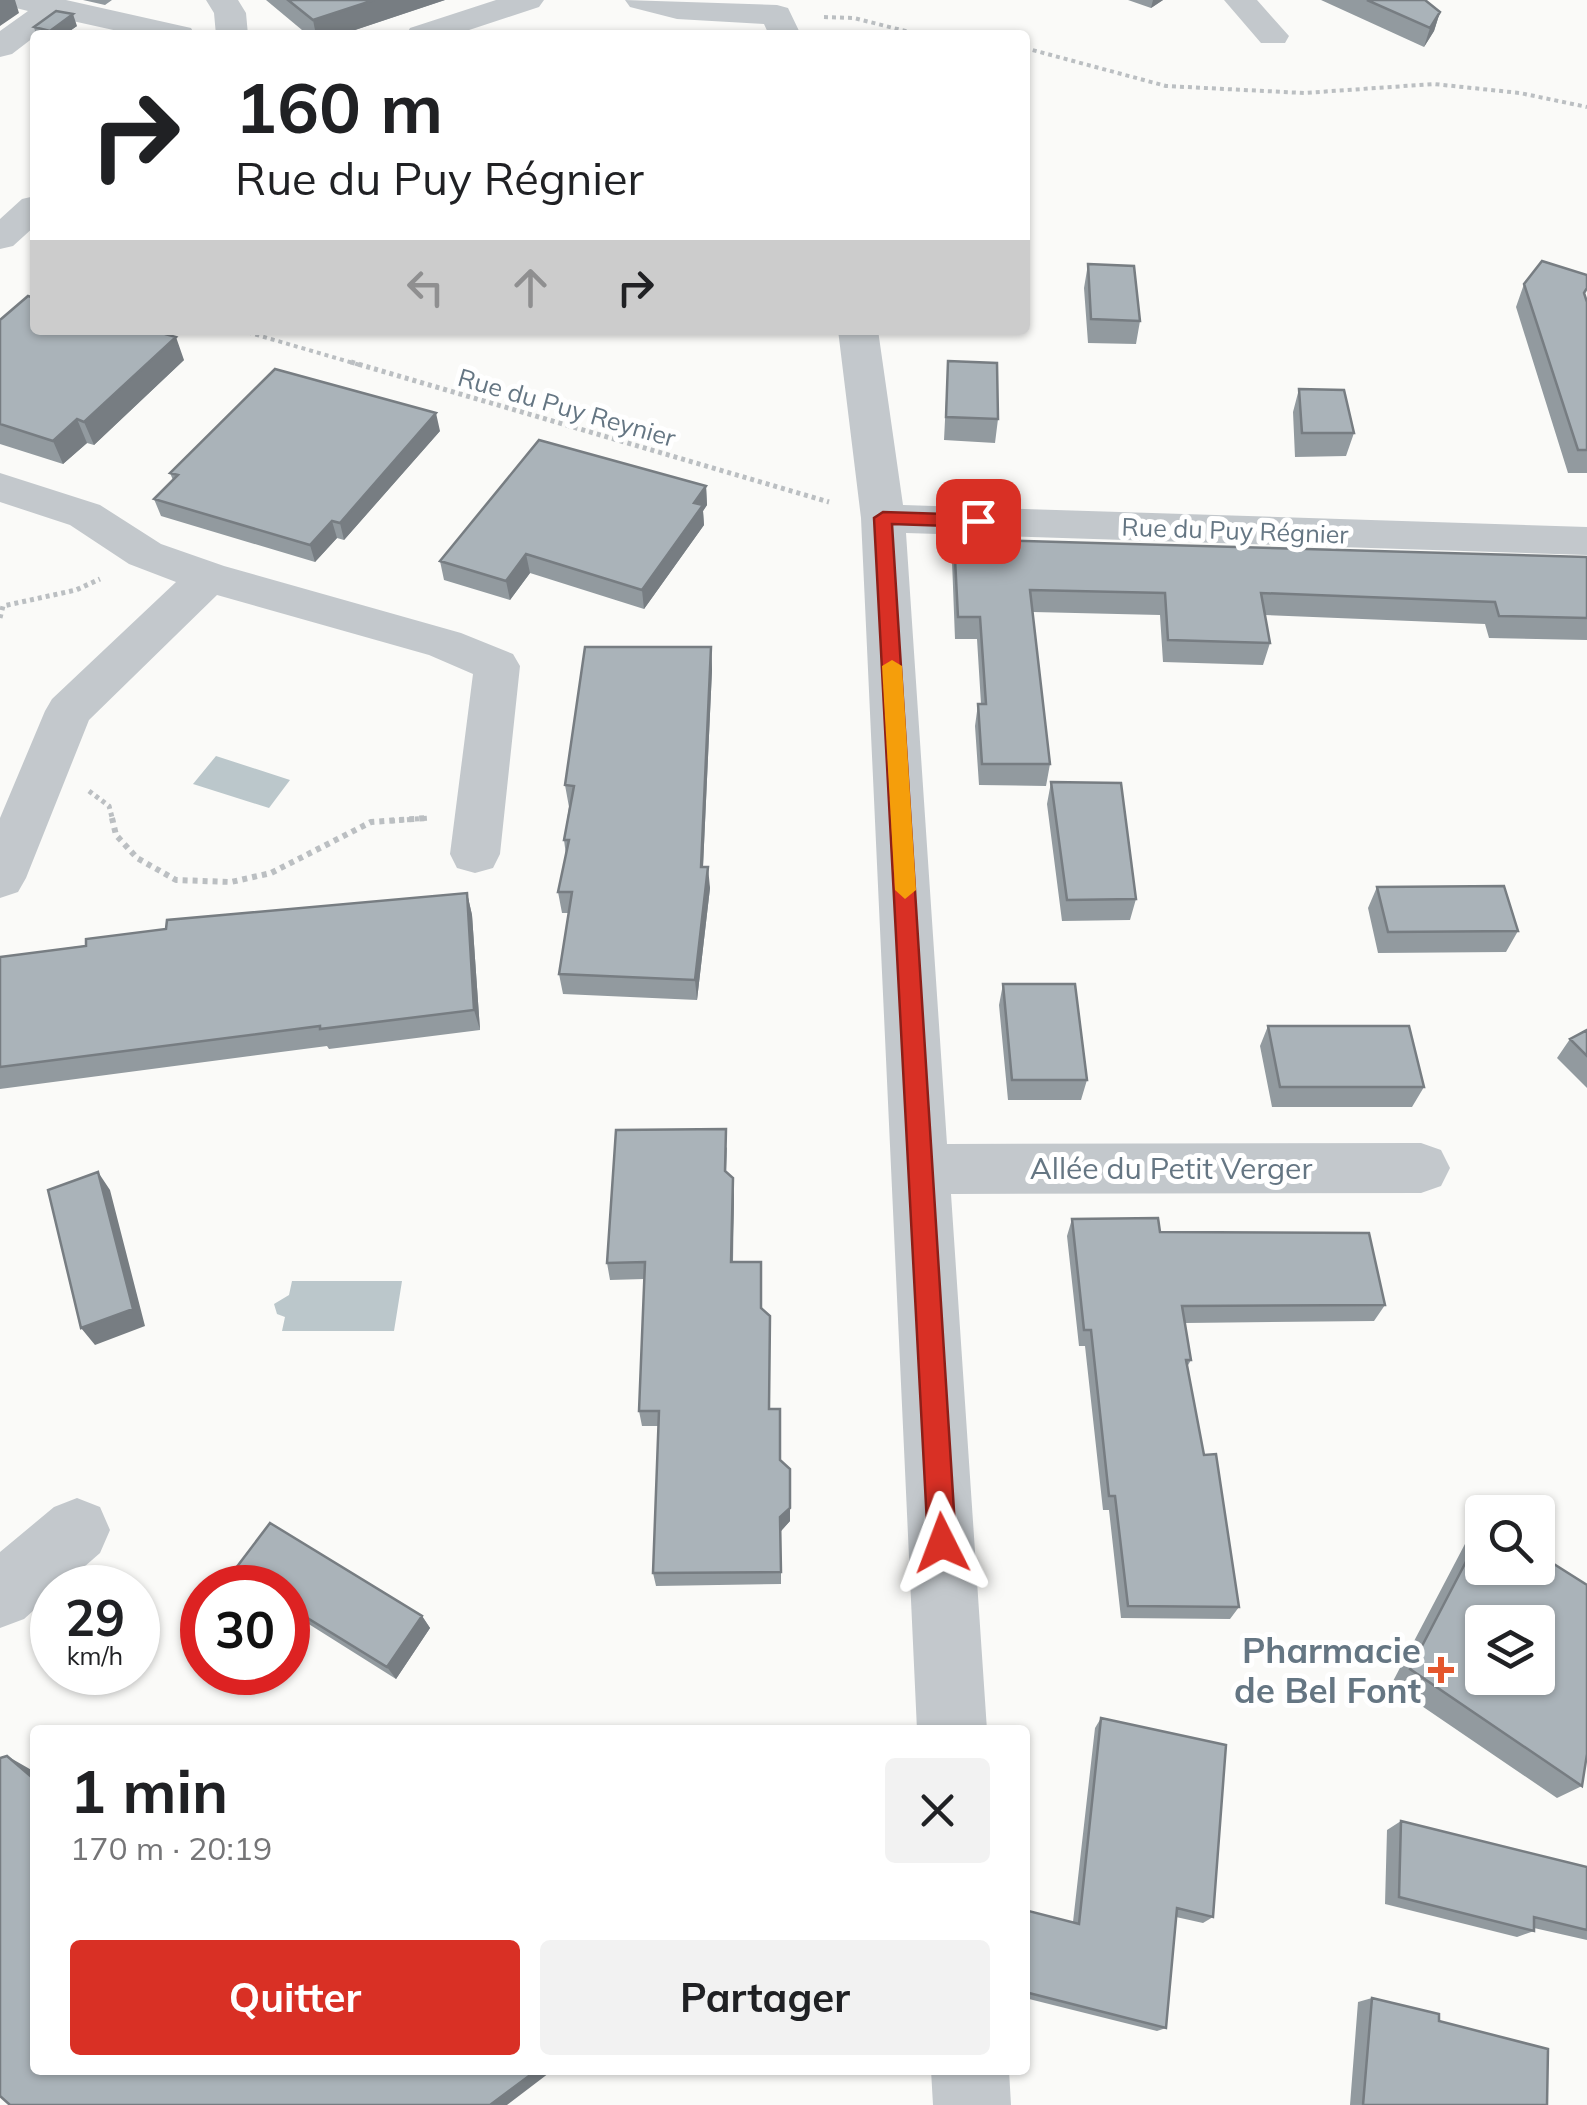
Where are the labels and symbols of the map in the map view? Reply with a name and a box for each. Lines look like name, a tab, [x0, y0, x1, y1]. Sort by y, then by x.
street label: Rue du Puy Reynier	[455, 361, 679, 453]
pin	[936, 479, 1021, 564]
street label: Rue du Puy Régnier	[1121, 511, 1349, 549]
street label: Allée du Petit Verger	[1030, 1149, 1312, 1187]
position arrow	[890, 1491, 994, 1595]
speed limit sign: 30	[180, 1565, 310, 1695]
place label: Pharmacie de Bel Font	[1234, 1628, 1421, 1712]
marker: Pharmacie de Bel Font	[1430, 1659, 1452, 1681]

